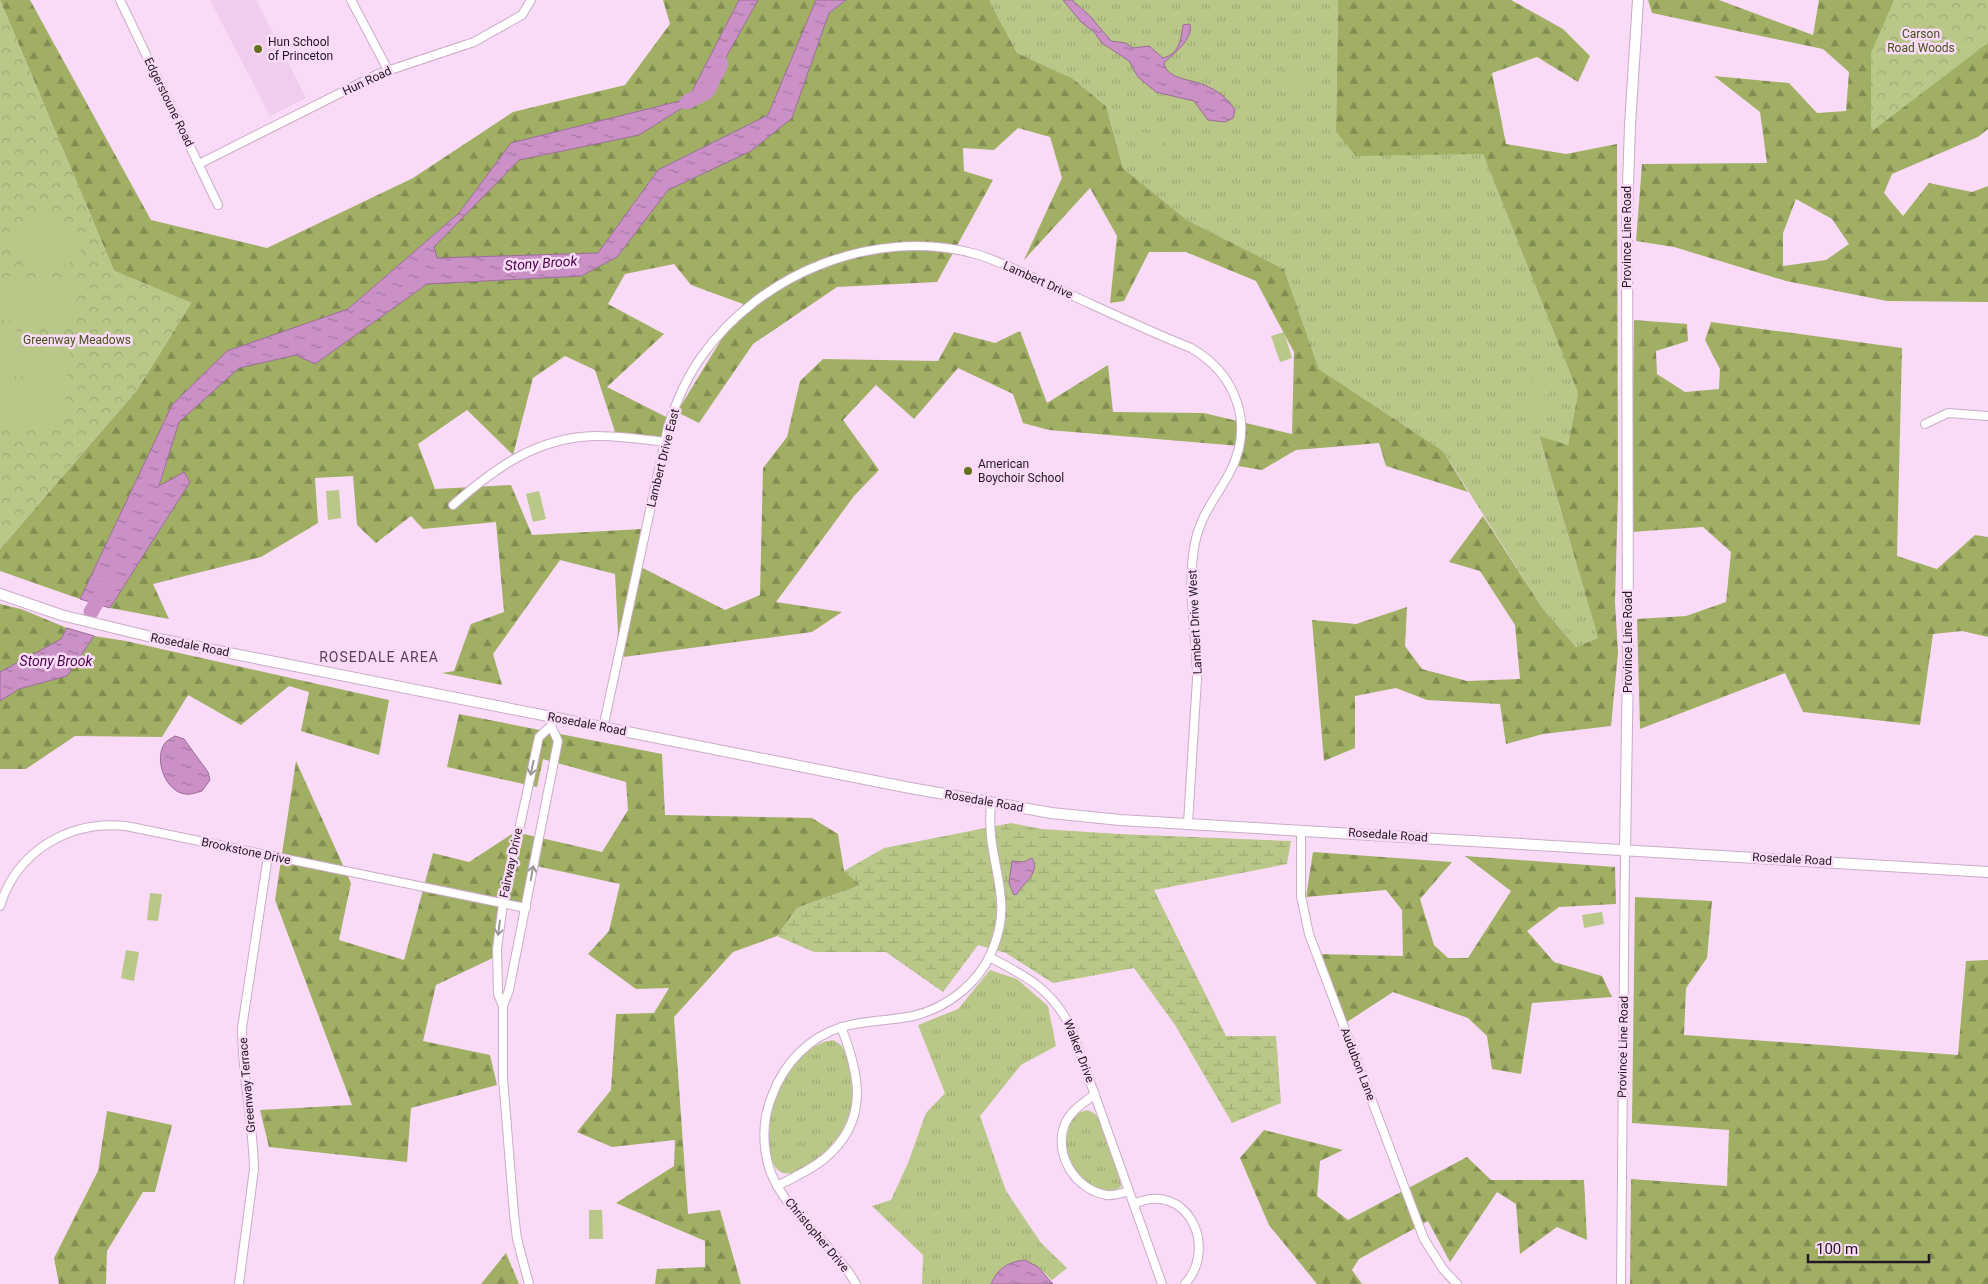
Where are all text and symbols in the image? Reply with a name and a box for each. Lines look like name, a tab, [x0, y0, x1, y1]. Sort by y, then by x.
park label: Carson Road Woods	[1887, 27, 1955, 55]
place label: Hun School of Princeton	[268, 35, 333, 63]
marker: Hun School of Princeton	[252, 43, 264, 55]
street label: Edgerstoune Road	[141, 55, 197, 149]
street label: Hun Road	[340, 64, 394, 98]
street label: Province Line Road	[1620, 186, 1634, 288]
water label: Stony Brook	[504, 252, 579, 274]
street label: Lambert Drive	[1001, 258, 1075, 302]
park label: Greenway Meadows	[23, 333, 131, 347]
street label: Lambert Drive East	[644, 407, 682, 509]
place label: American Boychoir School	[978, 457, 1064, 485]
marker: American Boychoir School	[962, 465, 974, 477]
street label: Lambert Drive West	[1185, 569, 1205, 675]
street label: Province Line Road	[1621, 591, 1635, 693]
street label: Rosedale Road	[149, 631, 231, 659]
district label: ROSEDALE AREA	[319, 649, 439, 665]
water label: Stony Brook	[20, 653, 94, 669]
street label: Rosedale Road	[546, 710, 628, 738]
one-way arrow	[527, 760, 536, 776]
street label: Rosedale Road	[943, 787, 1025, 815]
street label: Rosedale Road	[1348, 825, 1428, 845]
street label: Fairway Drive	[497, 827, 525, 899]
street label: Brookstone Drive	[200, 835, 292, 867]
street label: Rosedale Road	[1752, 850, 1832, 868]
one-way arrow	[527, 866, 537, 882]
one-way arrow	[494, 919, 504, 935]
street label: Province Line Road	[1615, 996, 1631, 1098]
street label: Walker Drive	[1061, 1018, 1097, 1084]
street label: Audubon Lane	[1338, 1026, 1378, 1102]
street label: Greenway Terrace	[236, 1037, 258, 1133]
street label: Christopher Drive	[782, 1195, 852, 1275]
scale bar	[1808, 1232, 1929, 1264]
text: 100 m	[1816, 1240, 1858, 1258]

